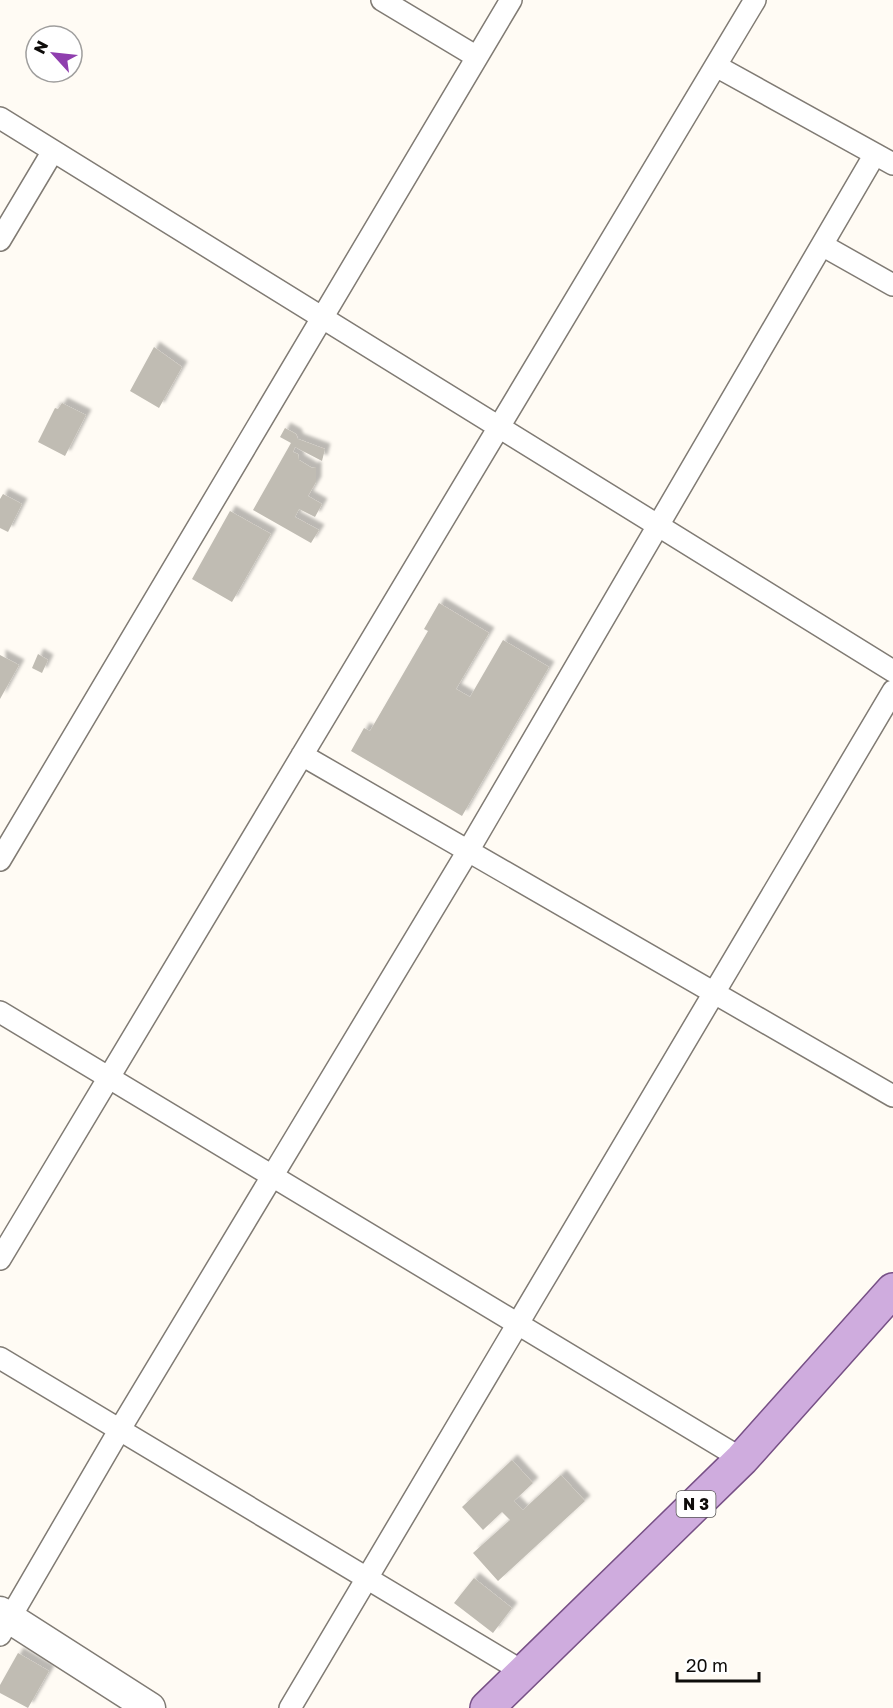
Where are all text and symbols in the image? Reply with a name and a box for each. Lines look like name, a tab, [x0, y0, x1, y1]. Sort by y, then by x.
north arrow	[24, 24, 84, 84]
text: N	[29, 37, 52, 57]
road number: N 3	[676, 1491, 716, 1517]
scale bar	[677, 1645, 760, 1683]
text: 20 m	[686, 1654, 728, 1676]

